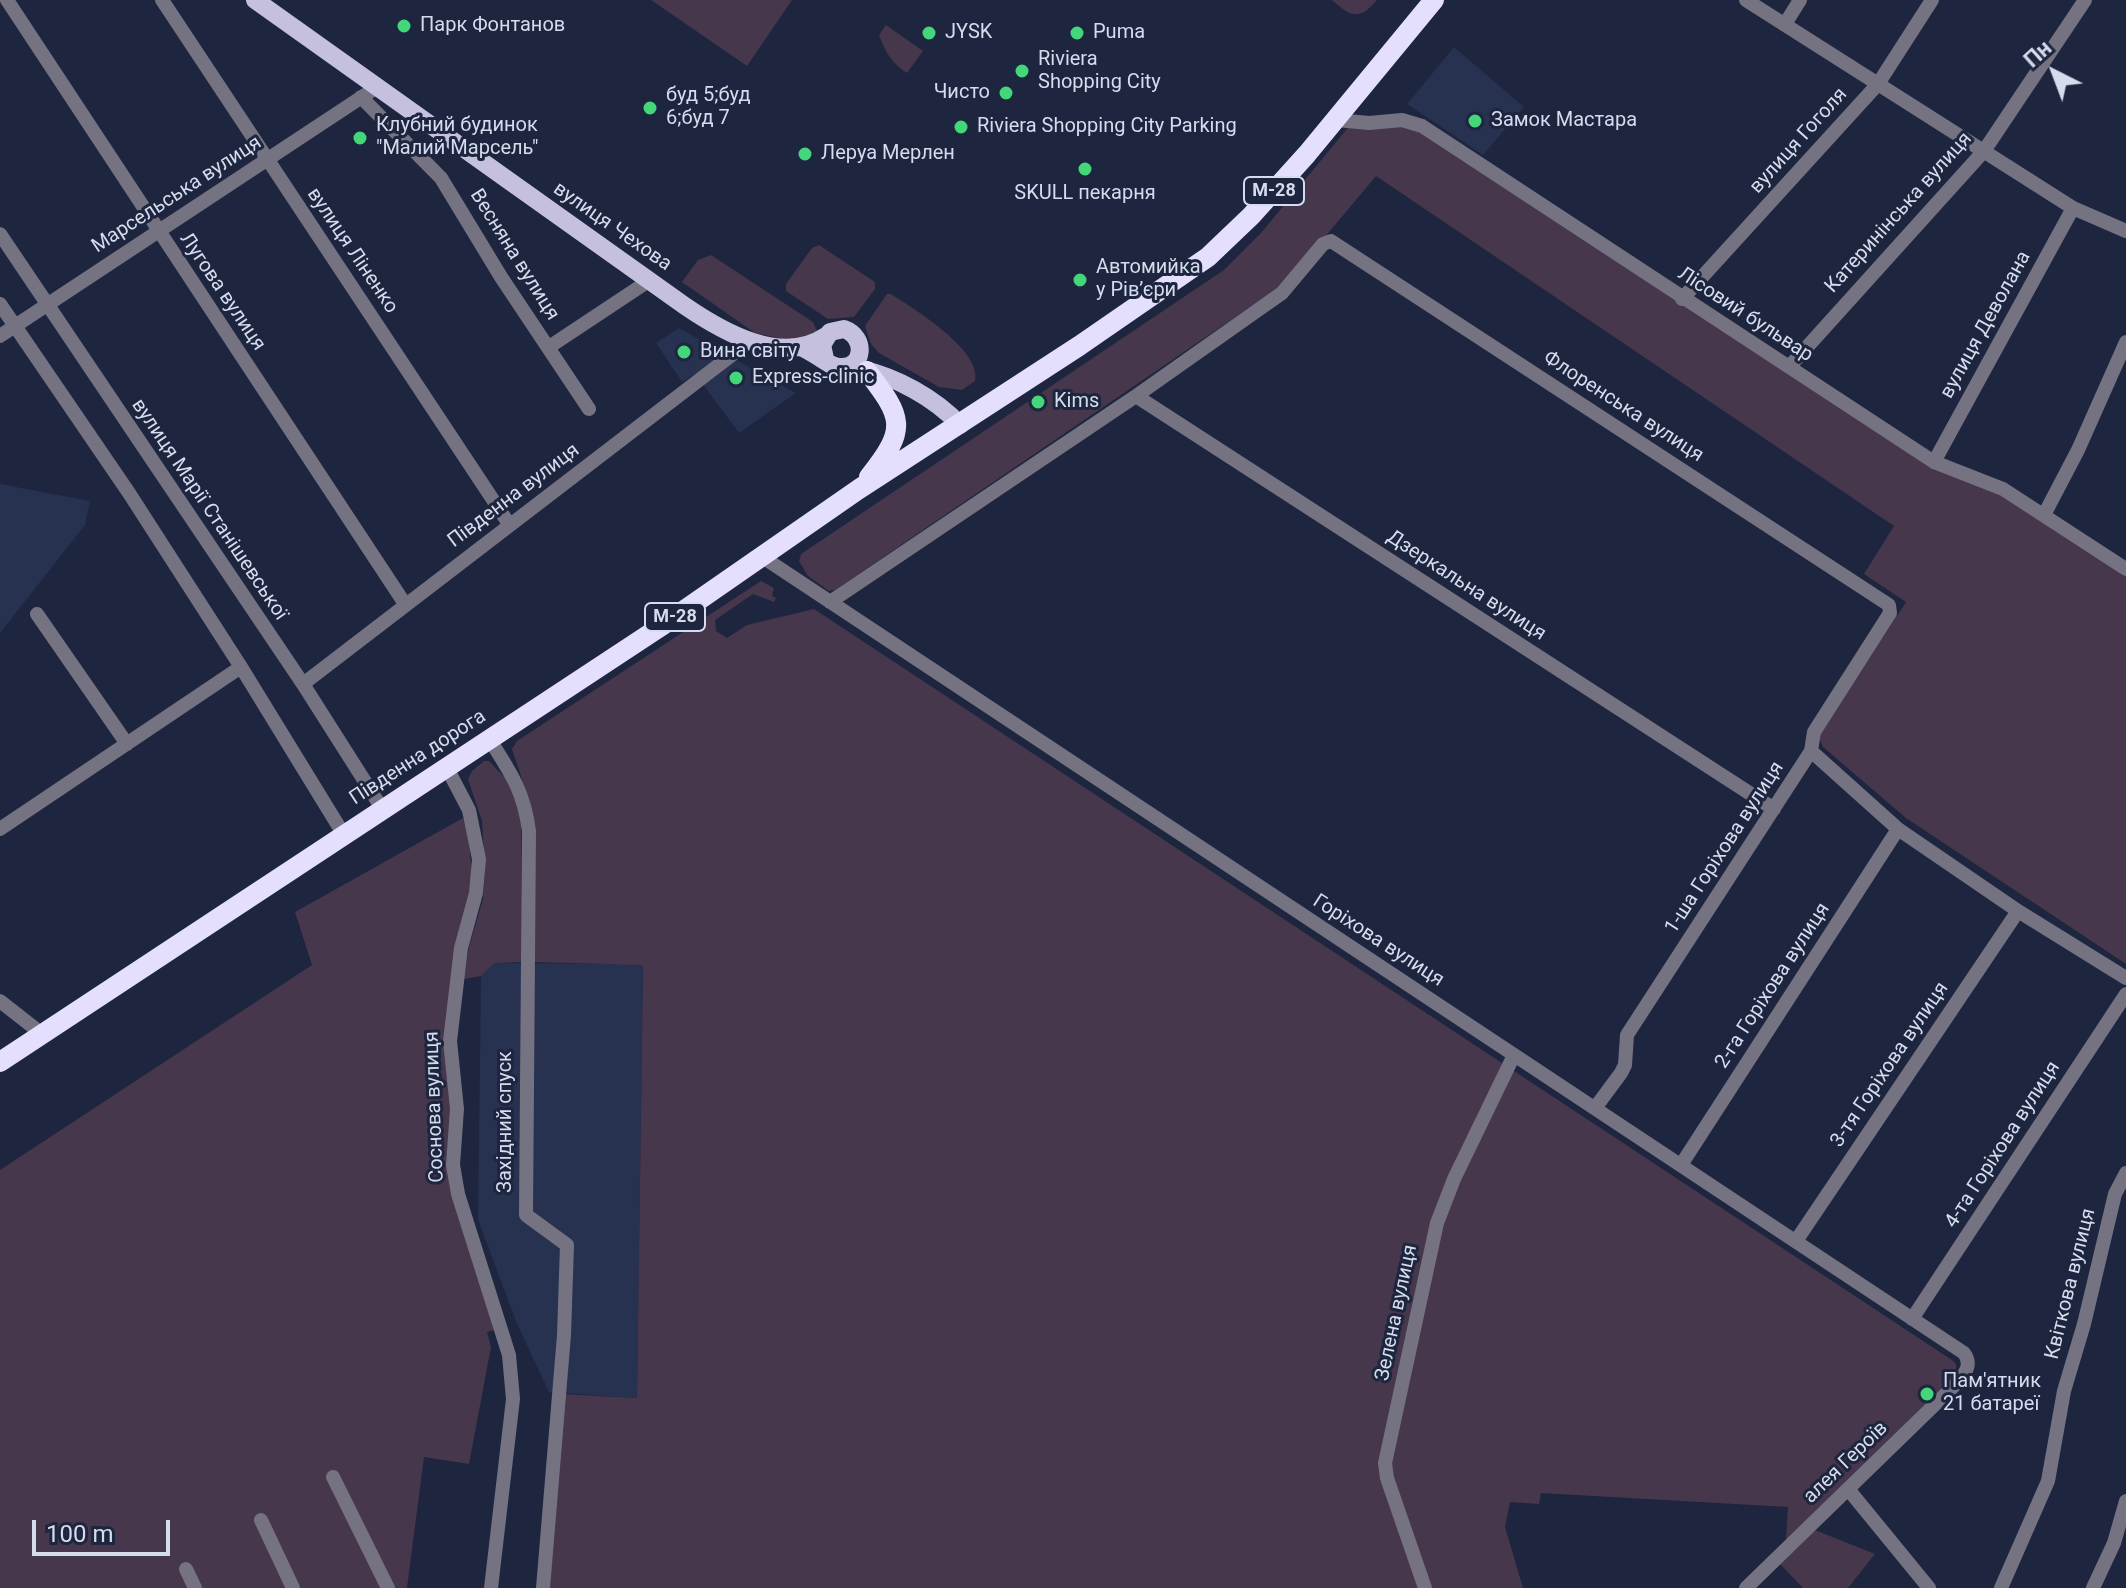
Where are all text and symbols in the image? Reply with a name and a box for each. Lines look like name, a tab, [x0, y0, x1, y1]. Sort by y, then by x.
place label: Парк Фонтанов	[420, 14, 565, 38]
marker: Парк Фонтанов	[395, 17, 413, 35]
place label: JYSK	[945, 21, 992, 45]
place label: Puma	[1093, 21, 1145, 45]
marker: JYSK	[920, 24, 938, 42]
marker: Puma	[1068, 24, 1086, 42]
north arrow	[2014, 32, 2094, 112]
text: Пн	[2019, 35, 2056, 72]
place label: Riviera Shopping City	[1038, 48, 1161, 95]
marker: Riviera Shopping City	[1013, 62, 1031, 80]
place label: Чисто	[934, 81, 990, 105]
street label: вулиця Гоголя	[1745, 83, 1853, 199]
place label: буд 5;буд 6;буд 7	[666, 84, 751, 131]
marker: Чисто	[997, 84, 1015, 102]
marker: буд 5;буд 6;буд 7	[641, 99, 659, 117]
place label: Замок Мастара	[1491, 109, 1637, 133]
marker: Замок Мастара	[1466, 112, 1484, 130]
place label: Клубний будинок "Малий Марсель"	[376, 114, 539, 161]
place label: Riviera Shopping City Parking	[977, 115, 1237, 139]
marker: Riviera Shopping City Parking	[952, 118, 970, 136]
street label: Катеринінська вулиця	[1820, 128, 1978, 298]
marker: Клубний будинок "Малий Марсель"	[351, 129, 369, 147]
street label: Марсельська вулиця	[88, 131, 266, 259]
place label: Леруа Мерлен	[821, 142, 955, 166]
marker: Леруа Мерлен	[796, 145, 814, 163]
marker: SKULL пекарня	[1076, 160, 1094, 178]
street label: вулиця Чехова	[548, 177, 676, 277]
road number: М-28	[1244, 177, 1304, 205]
place label: SKULL пекарня	[1014, 182, 1156, 206]
street label: вулиця Ліненко	[301, 184, 403, 318]
street label: Весняна вулиця	[464, 185, 564, 325]
street label: Лугова вулиця	[174, 229, 270, 355]
street label: вулиця Деволана	[1936, 247, 2036, 403]
place label: Автомийка у Рівʼєри	[1096, 256, 1201, 303]
street label: Лісовий бульвар	[1673, 262, 1817, 368]
marker: Автомийка у Рівʼєри	[1071, 271, 1089, 289]
place label: Вина світу	[700, 340, 797, 364]
marker: Вина світу	[675, 343, 693, 361]
street label: Флоренська вулиця	[1538, 346, 1708, 468]
place label: Express-clinic	[752, 366, 874, 390]
marker: Express-clinic	[727, 369, 745, 387]
place label: Kims	[1054, 390, 1099, 414]
marker: Kims	[1029, 393, 1047, 411]
street label: вулиця Марії Станішевської	[126, 395, 292, 625]
street label: Південна вулиця	[443, 439, 585, 553]
street label: Дзеркальна вулиця	[1382, 526, 1550, 646]
road number: М-28	[645, 603, 705, 631]
street label: Південна дорога	[345, 705, 491, 811]
street label: 1-ша Горіхова вулиця	[1660, 757, 1790, 939]
street label: Горіхова вулиця	[1308, 890, 1448, 992]
street label: 2-га Горіхова вулиця	[1710, 899, 1836, 1073]
street label: 3-тя Горіхова вулиця	[1826, 978, 1954, 1152]
street label: Соснова вулиця	[420, 1031, 450, 1183]
street label: Західний спуск	[494, 1051, 518, 1193]
street label: 4-та Горіхова вулиця	[1940, 1057, 2066, 1233]
street label: Квіткова вулиця	[2041, 1206, 2101, 1362]
street label: Зелена вулиця	[1371, 1243, 1423, 1383]
place label: Пам'ятник 21 батареї	[1943, 1370, 2041, 1417]
marker: Пам'ятник 21 батареї	[1918, 1385, 1936, 1403]
street label: алея Героїв	[1799, 1417, 1893, 1509]
scale bar	[36, 1504, 174, 1554]
text: 100 m	[46, 1520, 113, 1548]

